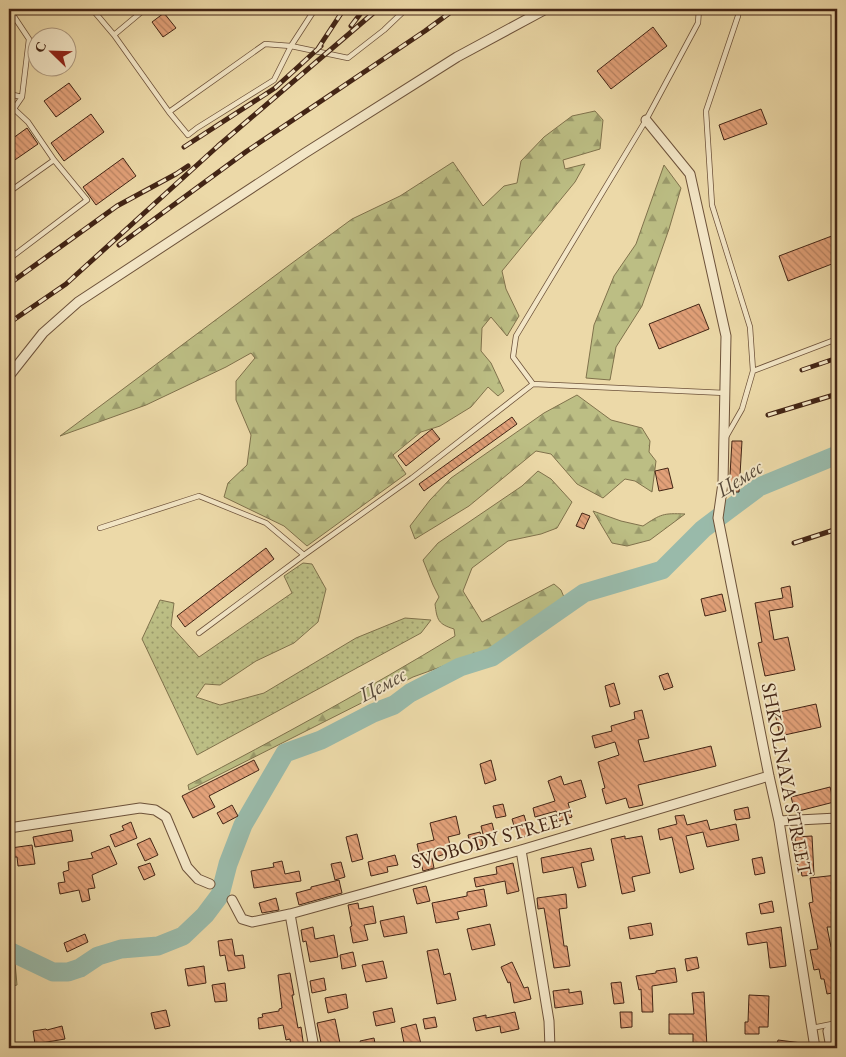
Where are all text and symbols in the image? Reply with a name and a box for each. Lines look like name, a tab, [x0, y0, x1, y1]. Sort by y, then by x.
north arrow	[28, 28, 78, 78]
text: С	[30, 39, 50, 55]
water label: Цемес	[710, 453, 768, 503]
water label: Цемес	[353, 660, 411, 708]
street label: SHKOLNAYA STREET	[756, 681, 819, 878]
street label: SVOBODY STREET	[408, 803, 577, 875]

